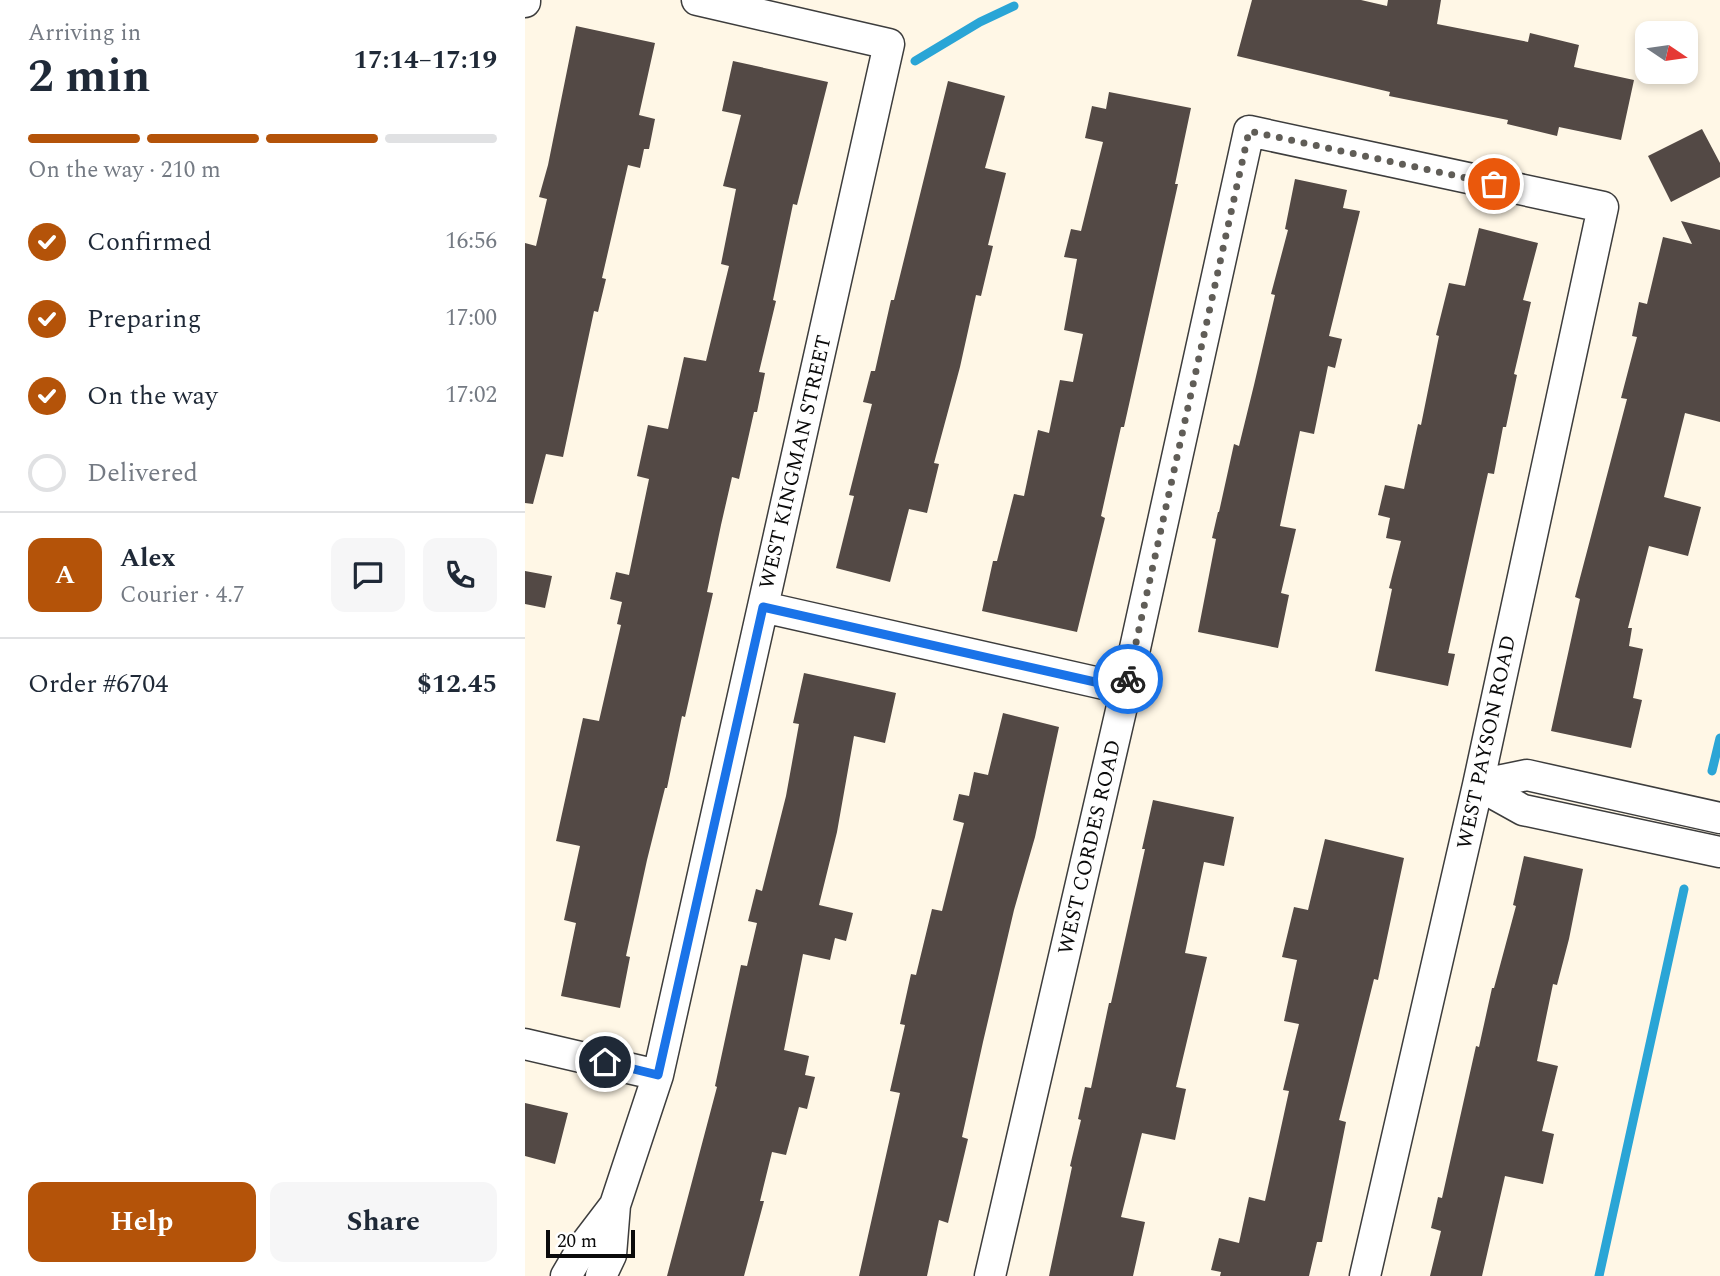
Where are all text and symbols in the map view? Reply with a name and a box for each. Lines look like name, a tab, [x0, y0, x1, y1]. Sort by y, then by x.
text: Arriving in	[28, 16, 141, 51]
north arrow	[1635, 21, 1697, 84]
map controls	[1635, 21, 1698, 84]
text: 17:14–17:19	[353, 40, 497, 80]
text: 2 min	[28, 42, 150, 112]
text: On the way · 210 m	[28, 153, 221, 188]
pin	[1464, 154, 1524, 214]
icon: bag	[1475, 165, 1513, 203]
text: Confirmed	[87, 222, 212, 262]
icon: check	[28, 223, 66, 261]
text: 16:56	[445, 224, 497, 259]
text: Preparing	[87, 299, 201, 339]
icon: check	[28, 300, 66, 338]
text: 17:00	[445, 301, 497, 336]
street label: WEST KINGMAN STREET	[751, 332, 841, 592]
text: On the way	[87, 376, 218, 416]
icon: check	[28, 377, 66, 415]
text: 17:02	[445, 378, 497, 413]
text: Delivered	[87, 453, 198, 493]
text: Alex	[120, 538, 175, 578]
button: chat	[331, 538, 405, 612]
button: phone	[423, 538, 497, 612]
text: A	[55, 555, 75, 595]
text: Courier · 4.7	[120, 578, 245, 613]
street label: WEST PAYSON ROAD	[1449, 632, 1525, 852]
courier	[1093, 644, 1163, 714]
icon: bike	[1109, 660, 1147, 698]
text: Order #6704	[28, 664, 168, 704]
text: $12.45	[417, 664, 497, 704]
street label: WEST CORDES ROAD	[1050, 737, 1130, 958]
pin	[575, 1032, 635, 1092]
icon: home	[586, 1043, 624, 1081]
button: Help	[28, 1182, 256, 1262]
button: Share	[270, 1182, 497, 1262]
scale bar	[546, 1227, 635, 1259]
text: 20 m	[557, 1227, 597, 1256]

